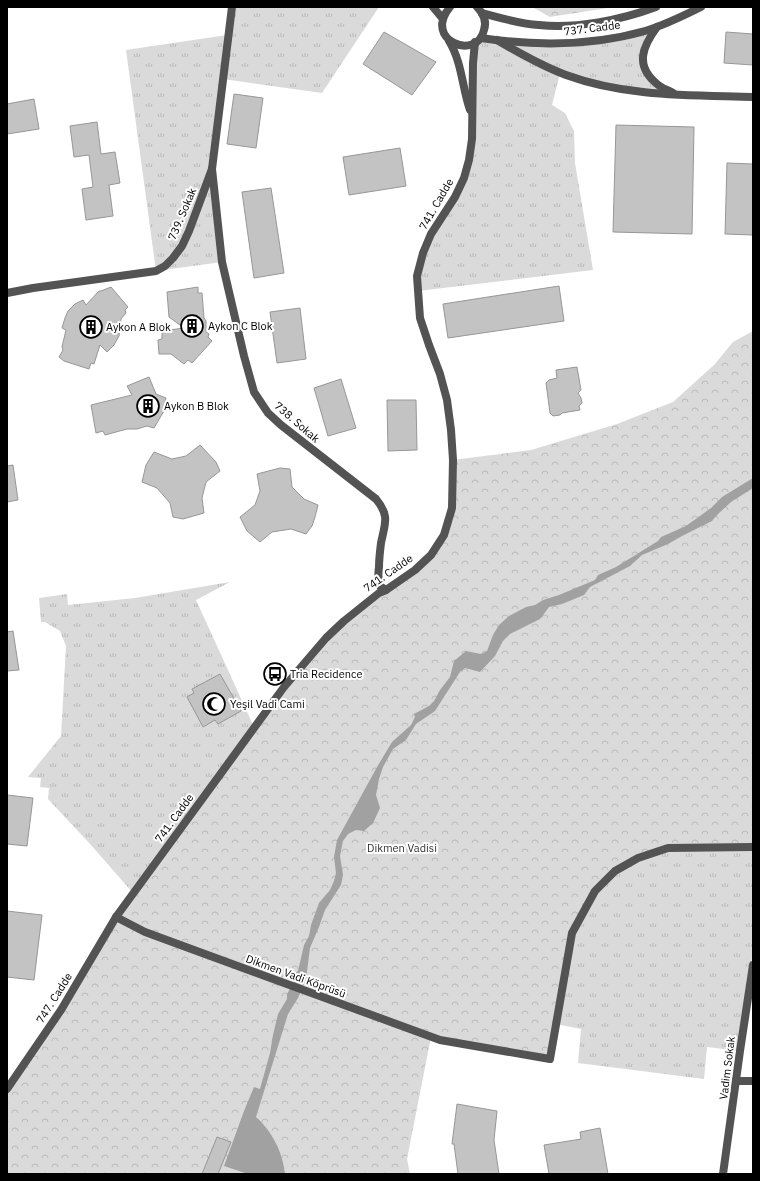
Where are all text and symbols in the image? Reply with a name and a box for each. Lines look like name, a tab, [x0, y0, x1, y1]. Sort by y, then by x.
street label: 737. Cadde	[563, 18, 621, 38]
street label: 741. Cadde	[416, 176, 456, 232]
street label: 739. Sokak	[165, 186, 199, 242]
building icon: Aykon C Blok	[179, 313, 205, 339]
building icon: Aykon A Blok	[78, 314, 104, 340]
place label: Aykon C Blok	[208, 319, 273, 333]
place label: Aykon A Blok	[106, 320, 171, 334]
building icon: Aykon B Blok	[135, 393, 161, 419]
place label: Aykon B Blok	[164, 399, 229, 413]
street label: 738. Sokak	[272, 399, 323, 446]
street label: 741. Cadde	[361, 551, 415, 595]
bus stop icon: Tria Recidence	[262, 661, 288, 687]
place label: Tria Recidence	[290, 667, 362, 681]
mosque icon: Yeşil Vadi Cami	[201, 691, 227, 717]
place label: Yeşil Vadi Cami	[230, 697, 305, 711]
street label: 741. Cadde	[152, 791, 196, 845]
park label: Dikmen Vadisi	[367, 841, 437, 855]
street label: Dikmen Vadi Köprüsü	[244, 951, 348, 1001]
street label: 747. Cadde	[33, 970, 75, 1026]
street label: Vadim Sokak	[716, 1035, 738, 1100]

